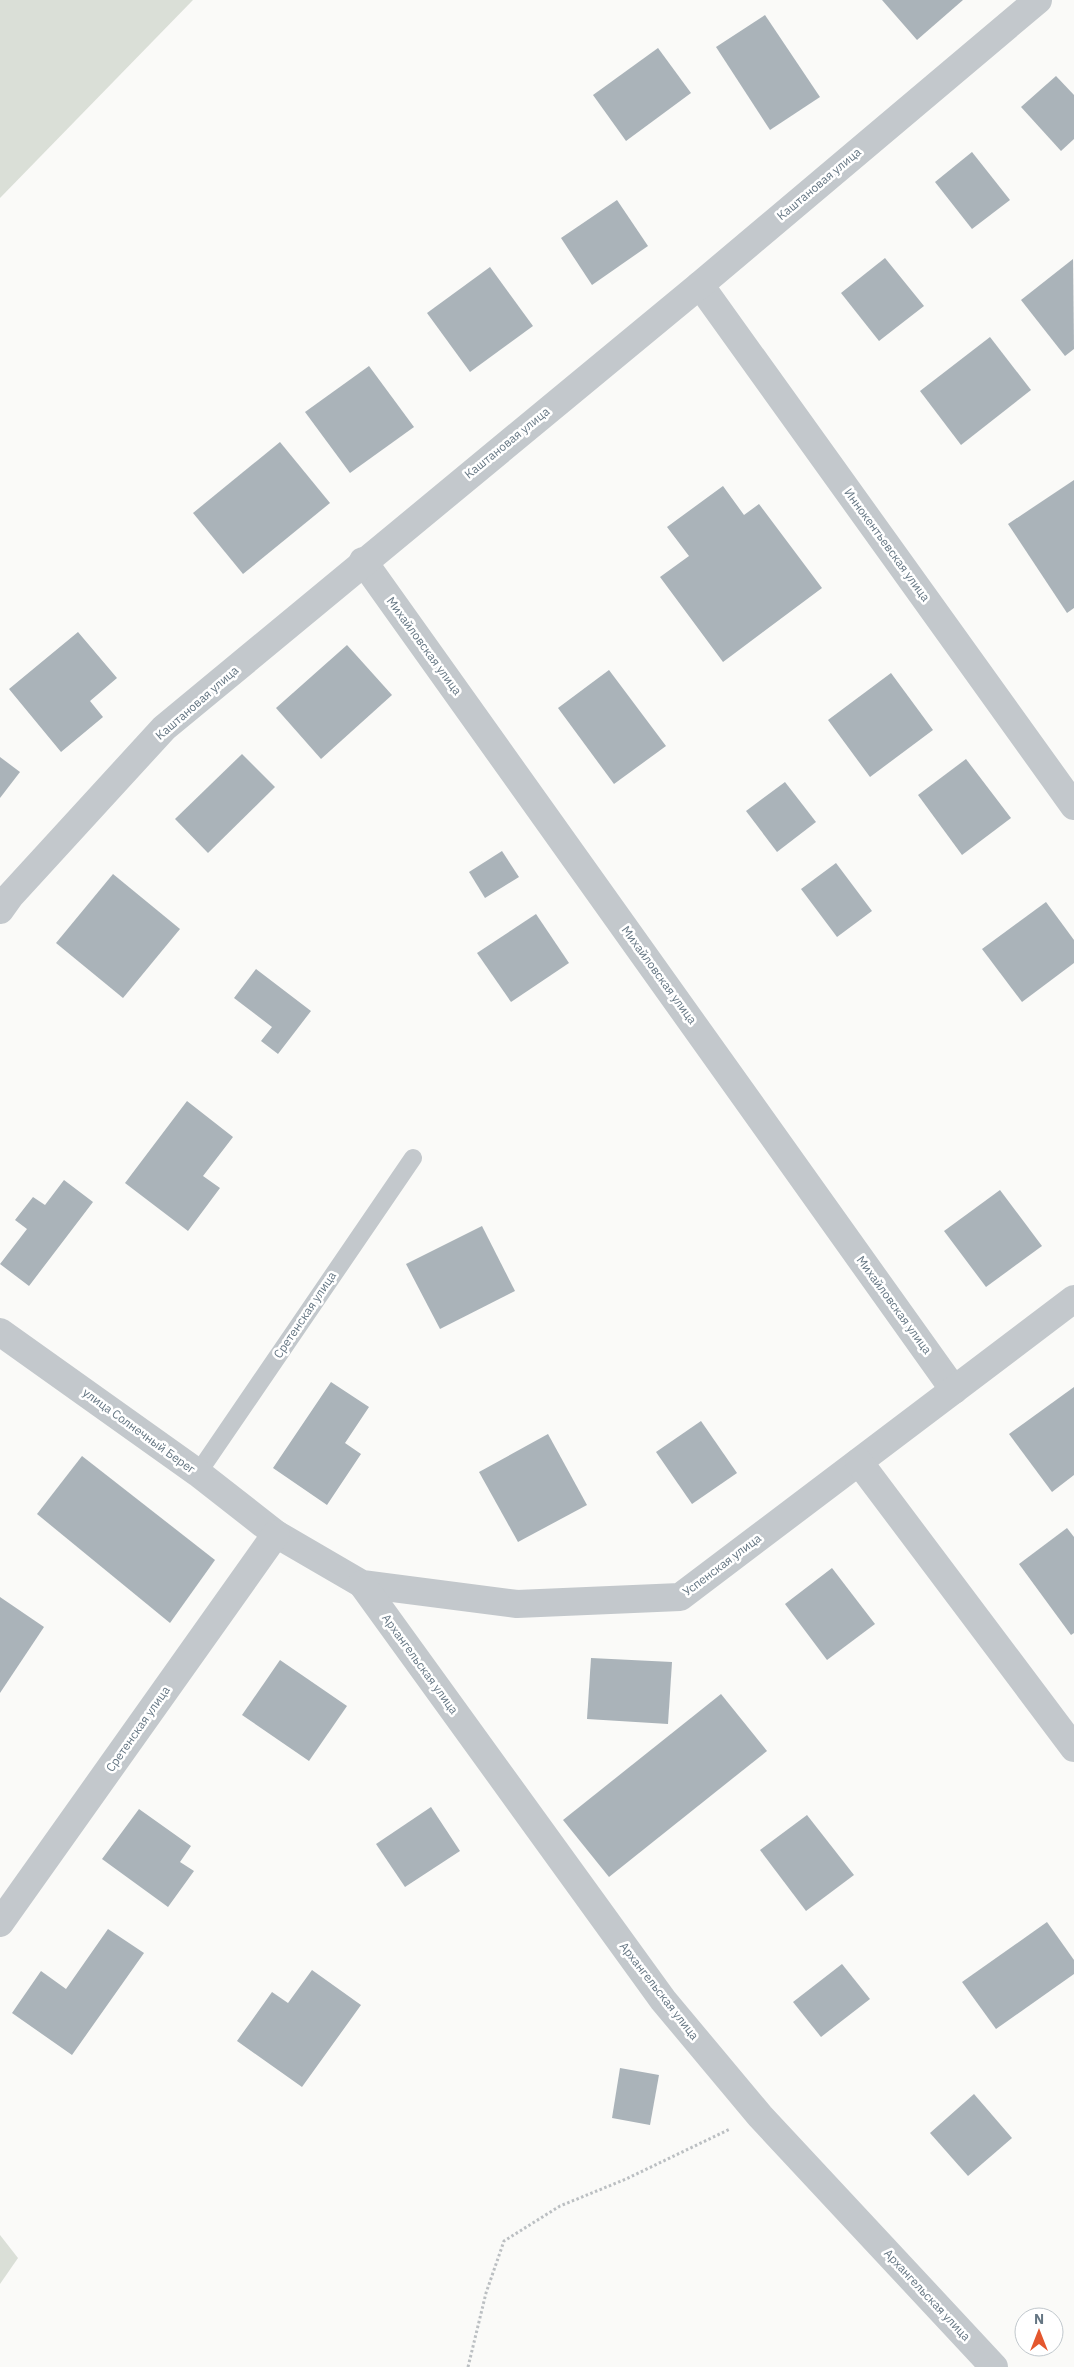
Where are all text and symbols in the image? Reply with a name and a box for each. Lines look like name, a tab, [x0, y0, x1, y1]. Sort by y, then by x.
street label: Каштановая улица	[774, 144, 864, 223]
street label: Каштановая улица	[461, 403, 553, 482]
street label: Иннокентьевская улица	[841, 485, 934, 605]
street label: Михайловская улица	[384, 594, 465, 698]
street label: Каштановая улица	[152, 662, 242, 743]
street label: Михайловская улица	[619, 923, 700, 1027]
street label: Михайловская улица	[854, 1253, 935, 1357]
street label: Сретенская улица	[270, 1268, 339, 1361]
street label: улица Солнечный Берег	[80, 1385, 199, 1477]
street label: Успенская улица	[680, 1530, 764, 1599]
street label: Архангельская улица	[379, 1611, 462, 1717]
street label: Сретенская улица	[102, 1682, 173, 1775]
street label: Архангельская улица	[617, 1939, 703, 2043]
street label: Архангельская улица	[881, 2246, 974, 2344]
north arrow	[1014, 2307, 1064, 2357]
text: N	[1034, 2310, 1044, 2328]

